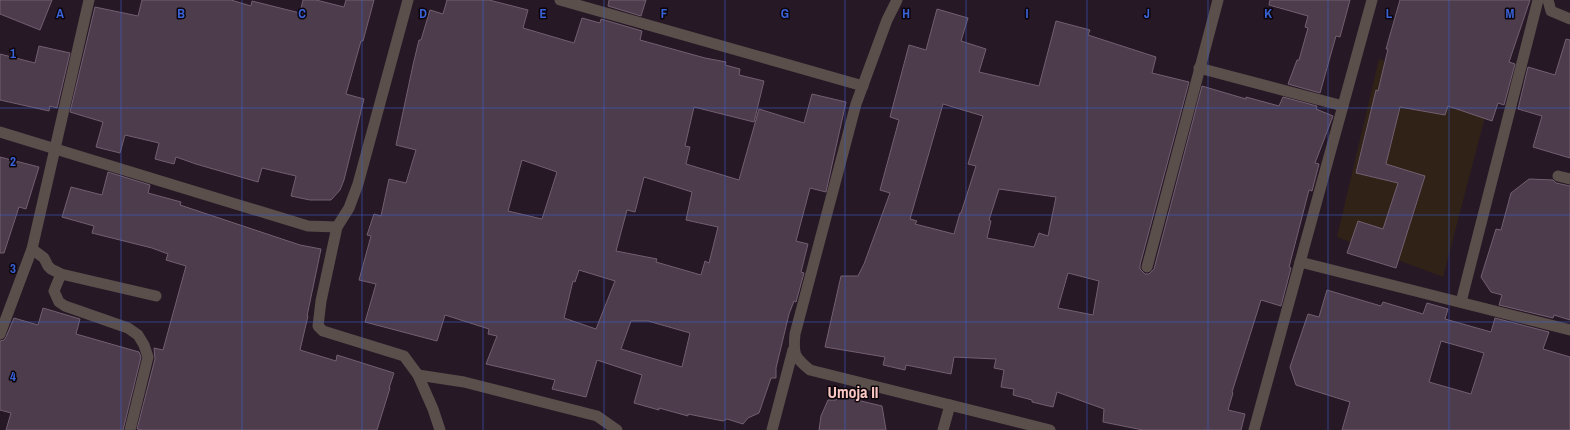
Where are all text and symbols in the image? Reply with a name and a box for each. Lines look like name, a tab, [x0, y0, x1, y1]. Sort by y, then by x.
text: A	[56, 5, 64, 22]
text: B	[177, 5, 185, 22]
text: C	[298, 5, 306, 22]
text: D	[419, 5, 427, 22]
text: E	[539, 5, 547, 22]
text: F	[661, 5, 668, 22]
text: G	[781, 5, 789, 22]
text: H	[902, 5, 910, 22]
text: I	[1026, 5, 1029, 22]
text: J	[1144, 5, 1150, 22]
text: K	[1264, 5, 1272, 22]
text: L	[1386, 5, 1393, 22]
text: M	[1506, 5, 1515, 22]
text: 1	[10, 45, 16, 62]
text: 2	[10, 153, 16, 170]
text: 3	[10, 260, 16, 277]
text: 4	[10, 368, 16, 385]
district label: Umoja II	[827, 381, 879, 403]

